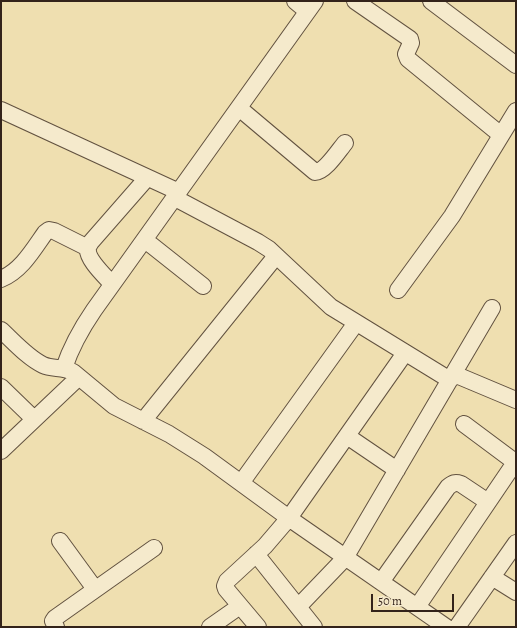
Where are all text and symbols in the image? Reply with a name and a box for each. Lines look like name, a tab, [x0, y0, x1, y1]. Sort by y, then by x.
scale bar	[373, 586, 456, 612]
text: 50 m	[378, 593, 402, 609]

